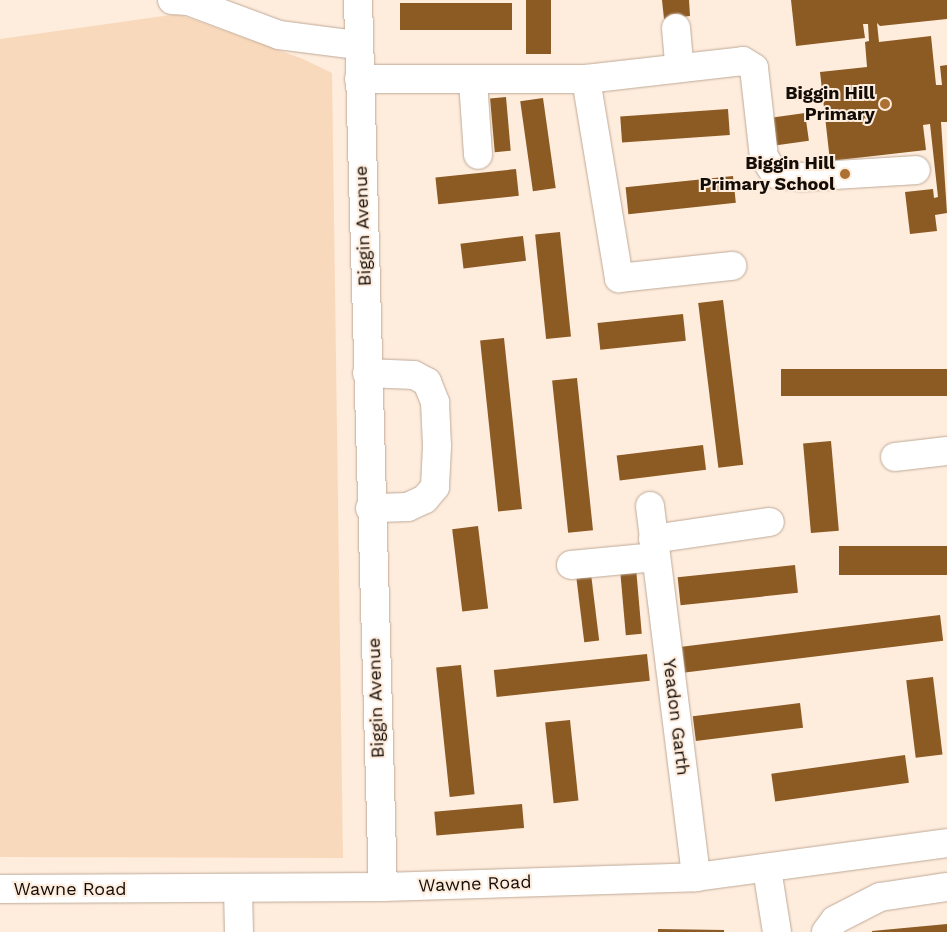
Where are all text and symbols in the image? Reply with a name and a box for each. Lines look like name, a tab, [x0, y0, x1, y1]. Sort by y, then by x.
place label: Biggin Hill Primary	[785, 83, 875, 126]
marker: Biggin Hill Primary	[879, 98, 891, 110]
place label: Biggin Hill Primary School	[699, 153, 835, 195]
street label: Biggin Avenue	[350, 165, 376, 287]
marker: Biggin Hill Primary School	[839, 168, 851, 180]
street label: Biggin Avenue	[363, 637, 389, 759]
street label: Yeadon Garth	[658, 657, 694, 777]
street label: Wawne Road	[418, 871, 532, 897]
street label: Wawne Road	[13, 878, 127, 900]

